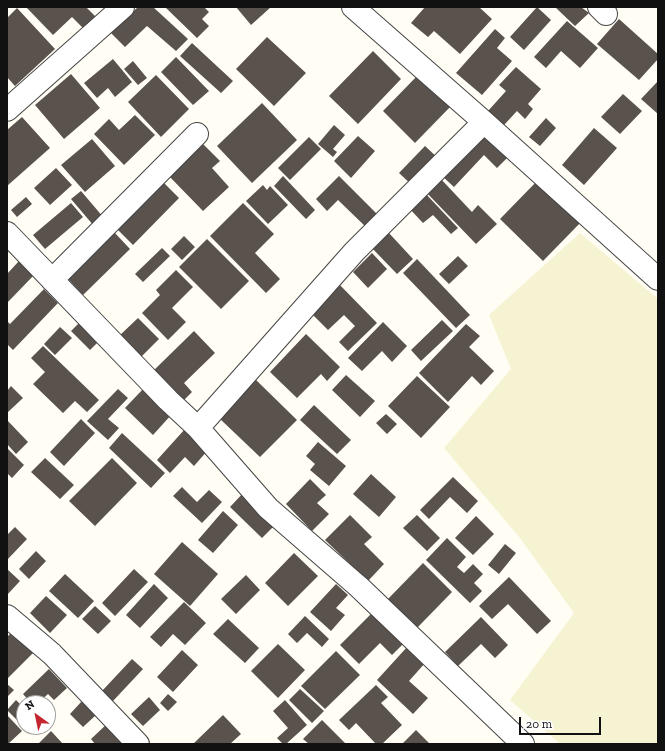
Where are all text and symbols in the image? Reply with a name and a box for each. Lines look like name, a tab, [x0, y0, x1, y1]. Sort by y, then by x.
north arrow	[16, 695, 56, 735]
text: N	[23, 698, 37, 713]
scale bar	[521, 709, 603, 735]
text: 20 m	[526, 717, 552, 731]

